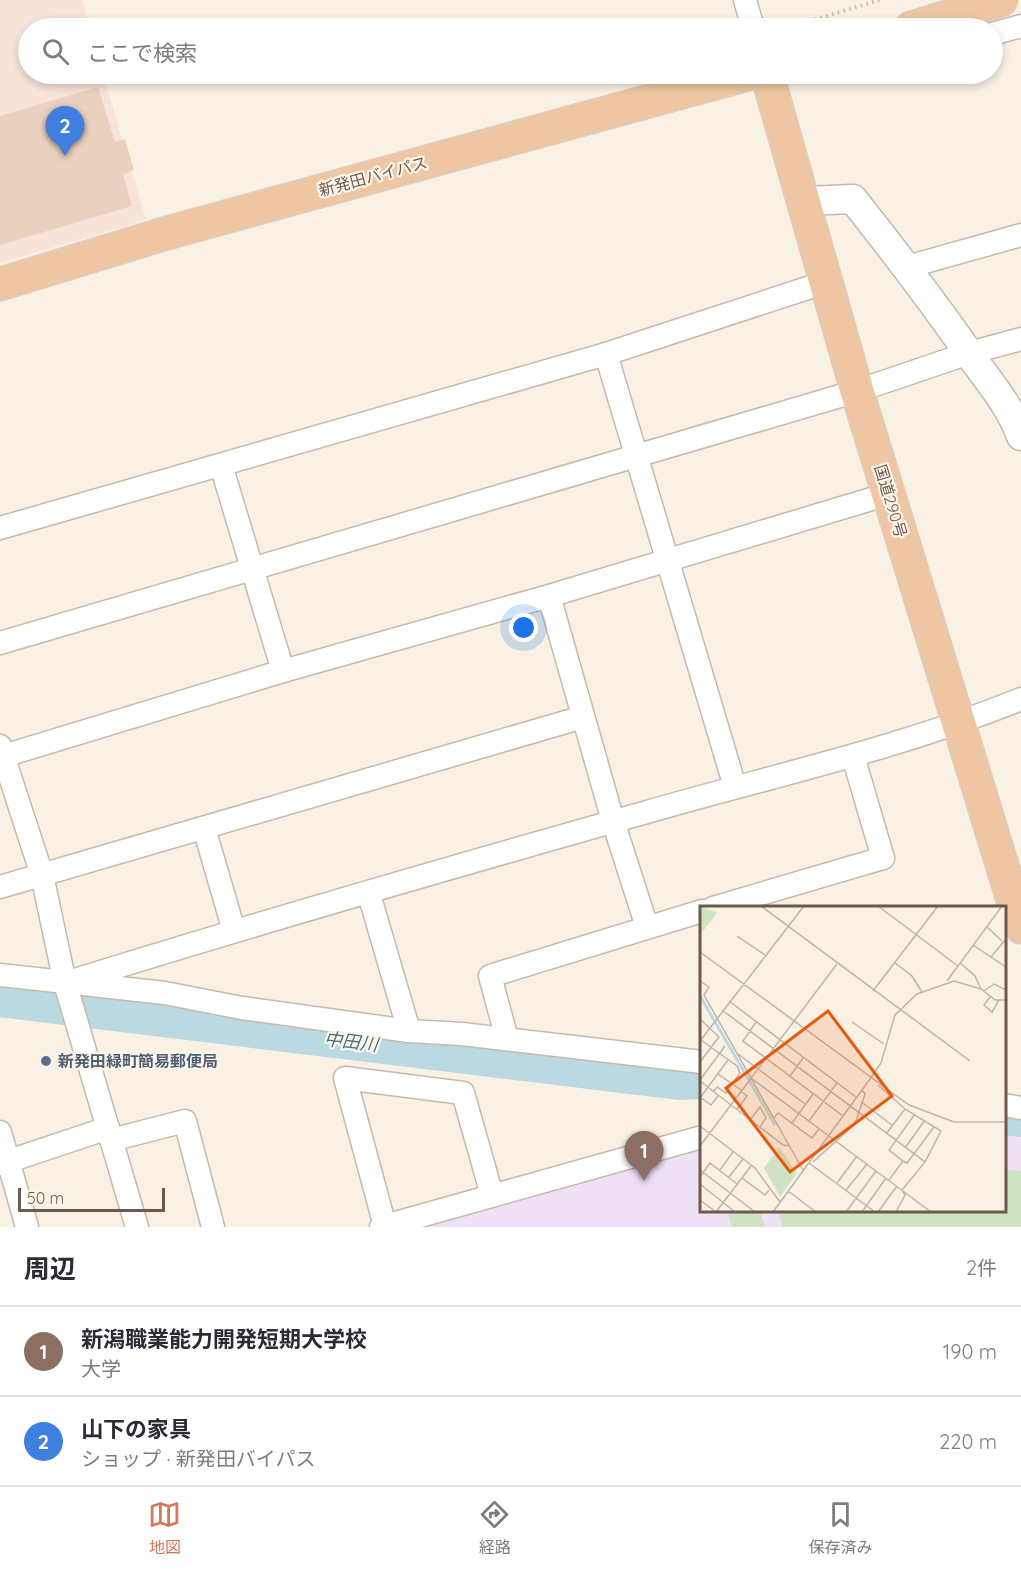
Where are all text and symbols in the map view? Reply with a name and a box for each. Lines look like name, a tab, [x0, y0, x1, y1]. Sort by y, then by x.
search box	[18, 18, 1003, 84]
icon: search	[39, 35, 72, 68]
text: ここで検索	[87, 39, 197, 67]
pin: 2	[46, 106, 84, 156]
street label: 新発田バイパス	[316, 152, 430, 200]
street label: 国道290号	[870, 462, 912, 540]
your location	[509, 613, 538, 642]
inset map	[700, 906, 1006, 1212]
water label: 中田川	[323, 1027, 381, 1056]
place label: 新発田緑町簡易郵便局	[58, 1051, 218, 1071]
marker: 新発田緑町簡易郵便局	[39, 1054, 53, 1068]
pin: 1	[624, 1132, 664, 1181]
scale bar	[18, 1185, 165, 1212]
text: 50 m	[27, 1188, 64, 1208]
text: 周辺	[24, 1252, 76, 1285]
text: 2件	[966, 1255, 997, 1280]
text: 新潟職業能力開発短期大学校	[81, 1325, 367, 1353]
text: 1	[40, 1339, 47, 1364]
text: 190 m	[943, 1339, 997, 1364]
text: 大学	[81, 1356, 121, 1381]
text: 山下の家具	[81, 1415, 191, 1443]
text: 2	[38, 1429, 49, 1454]
text: 220 m	[939, 1429, 997, 1454]
text: ショップ · 新発田バイパス	[81, 1446, 315, 1471]
tab: 地図	[148, 1498, 181, 1558]
tab: 経路	[478, 1498, 511, 1558]
tab: 保存済み	[808, 1498, 872, 1558]

